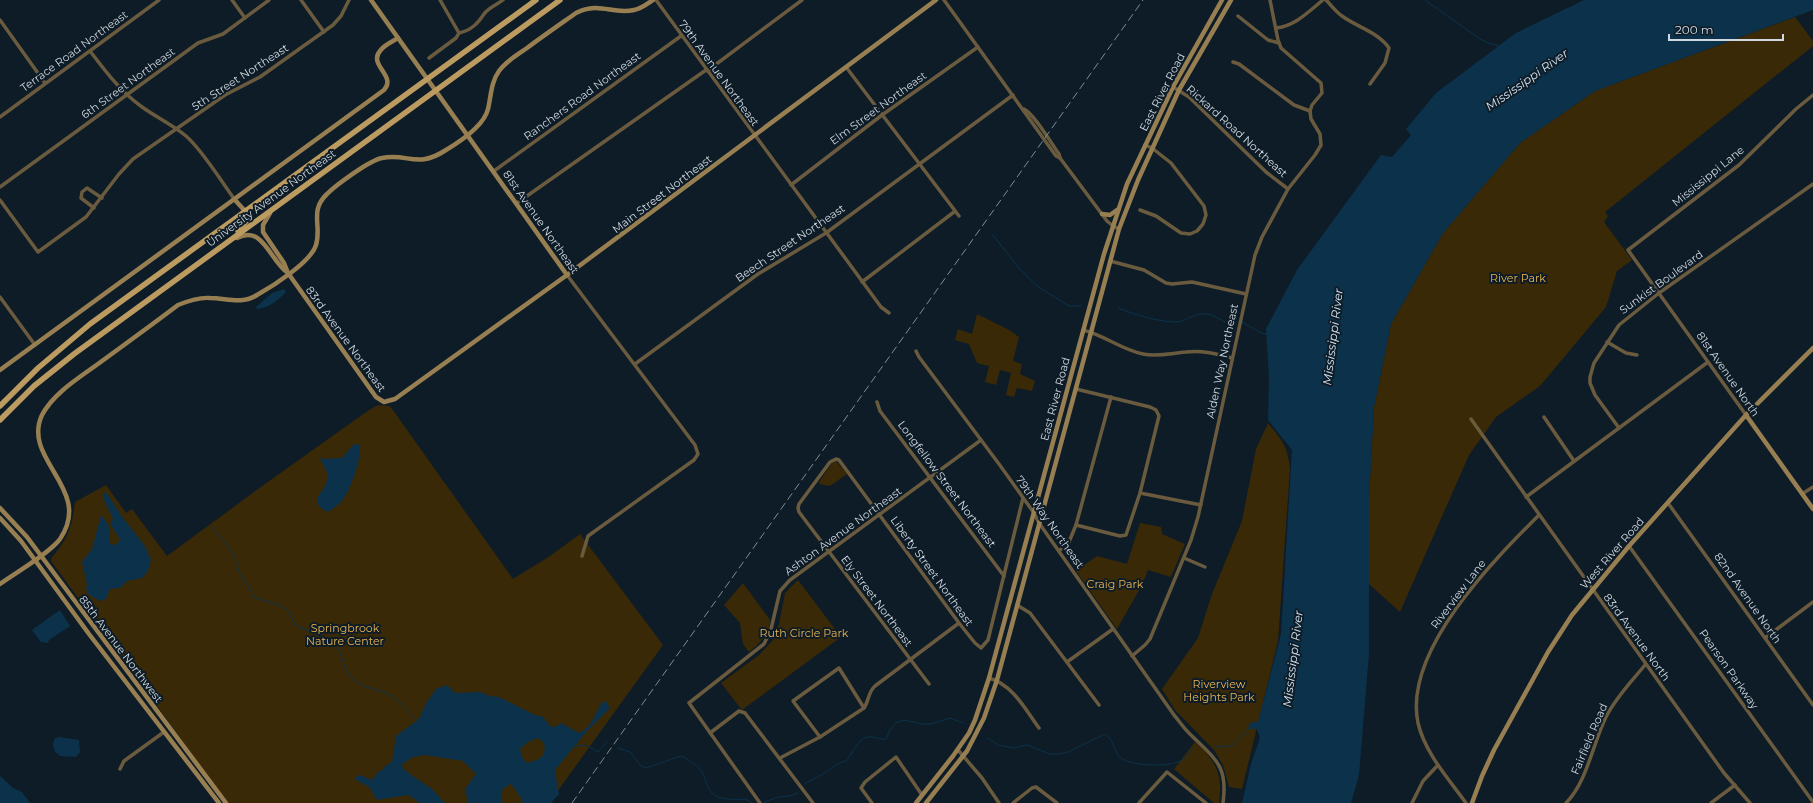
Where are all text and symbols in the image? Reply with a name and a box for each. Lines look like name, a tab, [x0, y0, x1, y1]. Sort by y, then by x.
street label: Terrace Road Northeast	[17, 7, 131, 95]
scale bar	[1669, 16, 1783, 42]
street label: 79th Avenue Northeast	[676, 17, 762, 129]
text: 200 m	[1675, 22, 1714, 37]
street label: 5th Street Northeast	[189, 40, 291, 113]
street label: 6th Street Northeast	[78, 44, 178, 122]
water label: Mississippi River	[1482, 45, 1571, 114]
street label: Ranchers Road Northeast	[521, 48, 644, 143]
street label: East River Road	[1136, 51, 1188, 133]
street label: Elm Street Northeast	[827, 68, 930, 148]
street label: Rickard Road Northeast	[1184, 82, 1291, 181]
street label: Mississippi Lane	[1669, 142, 1747, 209]
street label: University Avenue Northeast	[204, 146, 339, 250]
street label: Main Street Northeast	[609, 152, 715, 236]
street label: 81st Avenue Northeast	[500, 168, 582, 277]
street label: Beech Street Northeast	[732, 201, 848, 285]
street label: Sunkist Boulevard	[1616, 247, 1706, 317]
park label: River Park	[1490, 271, 1546, 285]
street label: 83rd Avenue Northeast	[303, 283, 389, 395]
water label: Mississippi River	[1319, 287, 1346, 386]
street label: Alden Way Northeast	[1203, 302, 1241, 420]
street label: 81st Avenue North	[1693, 329, 1763, 419]
street label: East River Road	[1037, 356, 1073, 442]
street label: Longfellow Street Northeast	[895, 418, 1000, 551]
street label: 79th Way Northeast	[1013, 473, 1088, 571]
street label: Ashton Avenue Northeast	[782, 483, 905, 578]
street label: Liberty Street Northeast	[887, 513, 977, 629]
street label: West River Road	[1577, 514, 1647, 592]
street label: 82nd Avenue North	[1711, 550, 1785, 646]
street label: Ely Street Northeast	[838, 553, 916, 650]
street label: Riverview Lane	[1427, 556, 1489, 631]
park label: Craig Park	[1087, 577, 1144, 591]
street label: 83rd Avenue North	[1601, 591, 1673, 683]
street label: 85th Avenue Northwest	[76, 593, 166, 706]
water label: Mississippi River	[1279, 609, 1306, 708]
park label: Springbrook Nature Center	[306, 621, 384, 648]
park label: Ruth Circle Park	[760, 626, 849, 640]
street label: Pearson Parkway	[1696, 626, 1762, 712]
park label: Riverview Heights Park	[1183, 677, 1255, 704]
street label: Fairfield Road	[1568, 701, 1610, 777]

